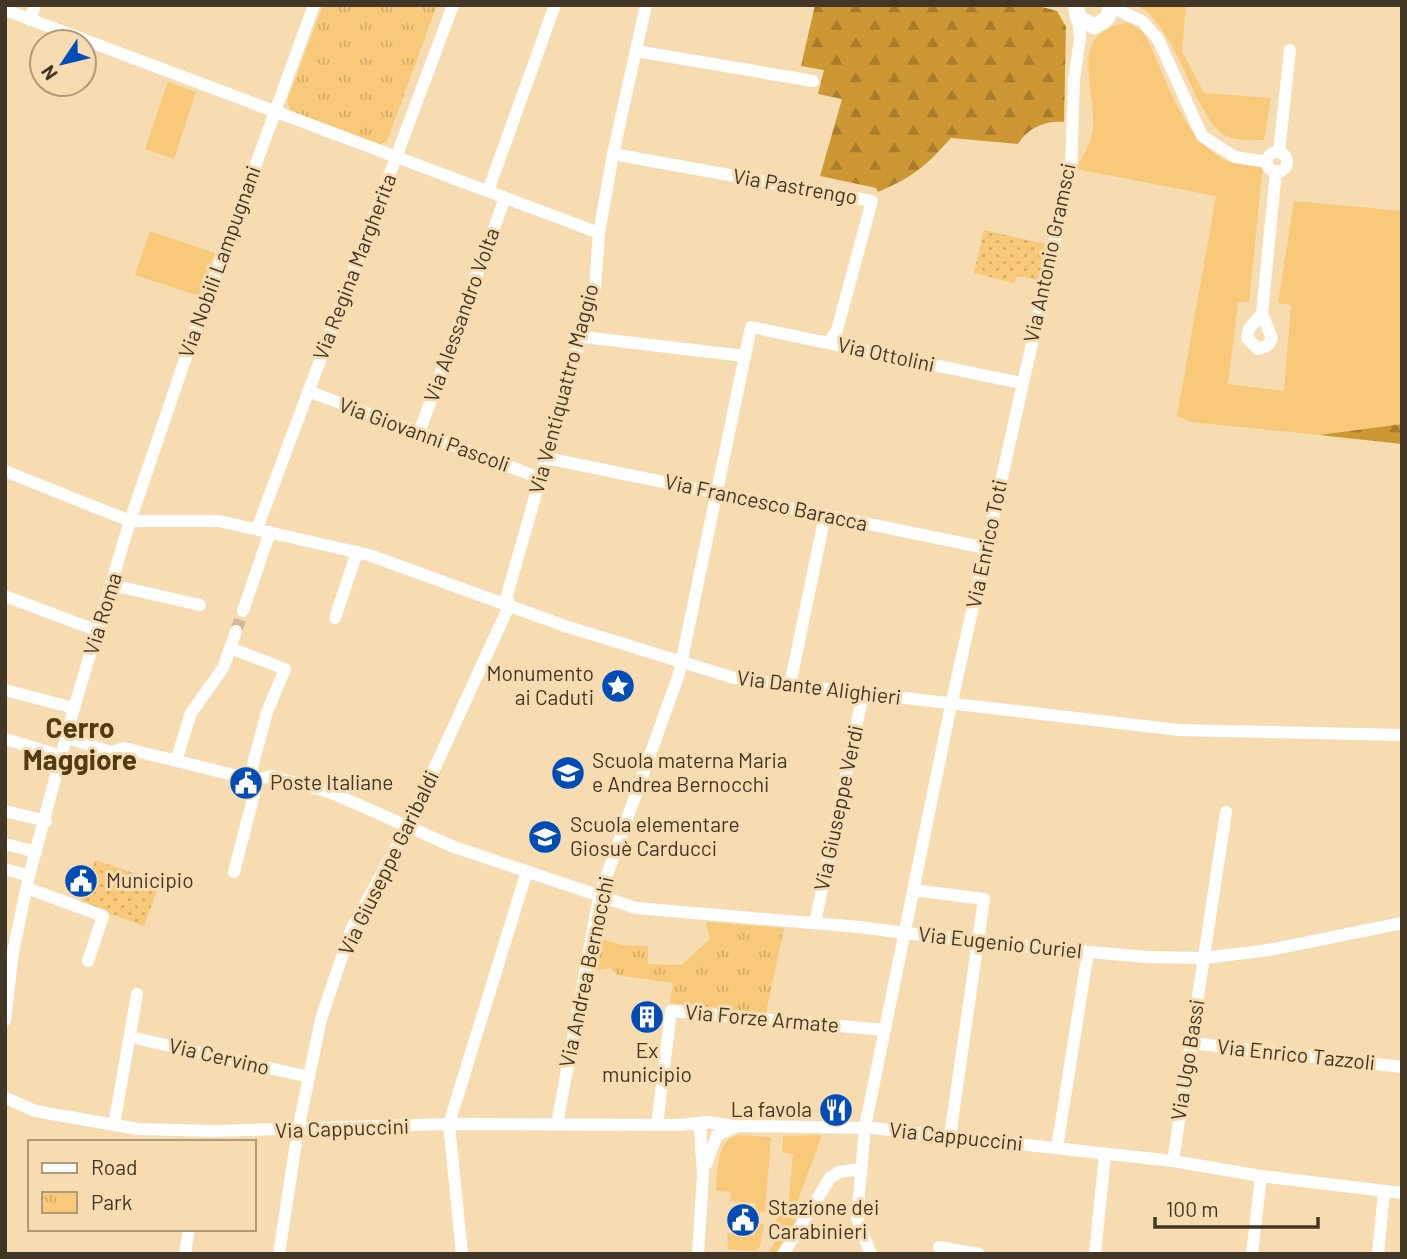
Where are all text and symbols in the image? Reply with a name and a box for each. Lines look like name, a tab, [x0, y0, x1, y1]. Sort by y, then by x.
north arrow	[28, 28, 98, 98]
text: N	[36, 61, 62, 85]
street label: Via Antonio Gramsci	[1017, 161, 1080, 345]
street label: Via Nobili Lampugnani	[172, 162, 265, 361]
street label: Via Pastrengo	[731, 162, 860, 209]
street label: Via Regina Margherita	[307, 170, 401, 363]
street label: Via Alessandro Volta	[417, 224, 504, 405]
street label: Via Ventiquattro Maggio	[522, 281, 603, 496]
street label: Via Ottolini	[835, 331, 937, 376]
street label: Via Giovanni Pascoli	[336, 391, 513, 476]
street label: Via Francesco Baracca	[663, 468, 870, 535]
street label: Via Enrico Toti	[960, 477, 1011, 610]
street label: Via Roma	[77, 569, 126, 658]
place label: Monumento ai Caduti	[486, 660, 594, 709]
street label: Via Dante Alighieri	[736, 664, 903, 709]
place icon: Monumento ai Caduti	[599, 667, 637, 705]
district label: Cerro Maggiore	[23, 710, 137, 776]
street label: Via Giuseppe Verdi	[808, 723, 867, 893]
place label: Scuola materna Maria e Andrea Bernocchi	[592, 747, 788, 796]
school or university icon: Scuola materna Maria e Andrea Bernocchi	[549, 754, 587, 792]
public building icon: Poste Italiane	[227, 764, 265, 802]
street label: Via Giuseppe Garibaldi	[332, 766, 443, 959]
place label: Poste Italiane	[270, 769, 393, 794]
place label: Scuola elementare Giosuè Carducci	[570, 811, 740, 860]
school or university icon: Scuola elementare Giosuè Carducci	[526, 818, 564, 856]
public building icon: Municipio	[62, 862, 100, 900]
place label: Municipio	[106, 867, 194, 892]
street label: Via Andrea Bernocchi	[553, 874, 618, 1069]
street label: Via Eugenio Curiel	[917, 920, 1083, 963]
street label: Via Ugo Bassi	[1165, 997, 1208, 1122]
building icon: Ex municipio	[628, 998, 666, 1036]
street label: Via Forze Armate	[684, 998, 840, 1037]
street label: Via Cervino	[166, 1032, 272, 1079]
street label: Via Enrico Tazzoli	[1216, 1033, 1376, 1074]
place label: Ex municipio	[602, 1037, 692, 1086]
restaurant icon: La favola	[817, 1091, 855, 1129]
place label: La favola	[731, 1096, 812, 1121]
street label: Via Cappuccini	[274, 1113, 409, 1142]
street label: Via Cappuccini	[888, 1116, 1024, 1155]
legend	[28, 1140, 256, 1231]
text: Road	[91, 1154, 137, 1179]
scale bar	[1155, 1186, 1318, 1230]
text: Park	[91, 1189, 132, 1214]
place label: Stazione dei Carabinieri	[768, 1194, 879, 1243]
text: 100 m	[1166, 1196, 1219, 1221]
public building icon: Stazione dei Carabinieri	[724, 1201, 762, 1239]

